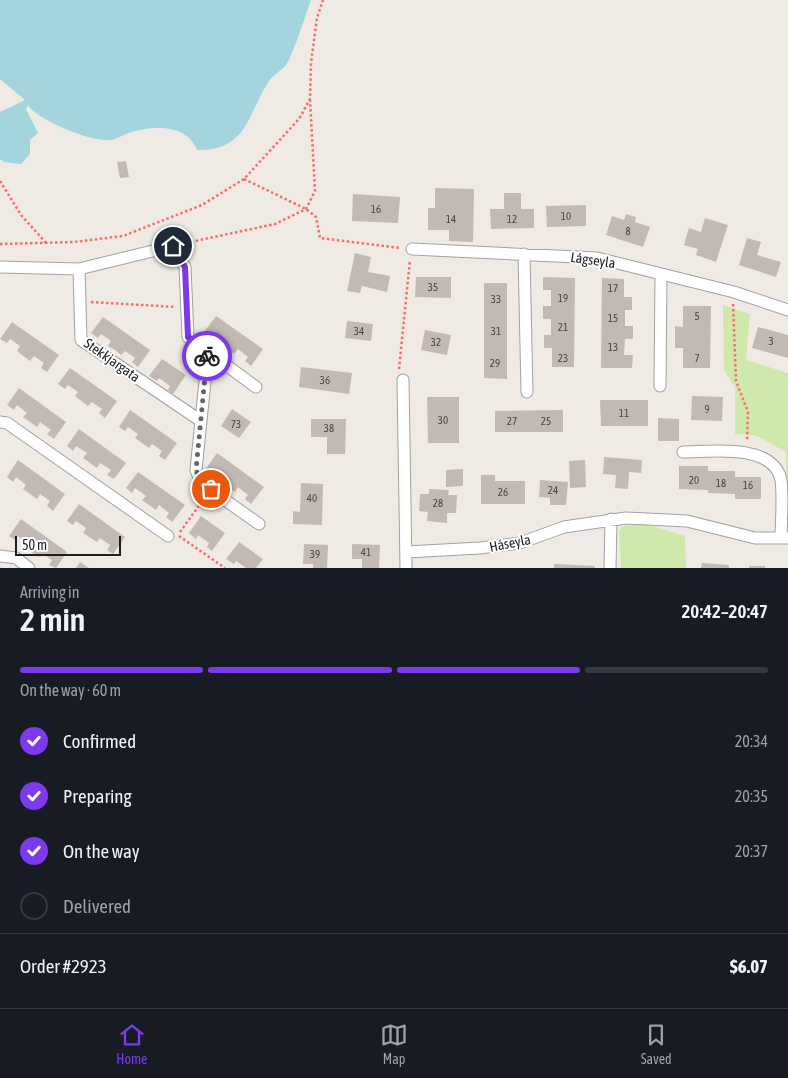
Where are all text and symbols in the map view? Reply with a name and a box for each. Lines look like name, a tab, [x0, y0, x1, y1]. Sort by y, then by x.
house number: 16	[371, 203, 381, 215]
house number: 10	[561, 210, 571, 222]
house number: 14	[446, 213, 456, 225]
house number: 12	[507, 213, 517, 225]
pin	[152, 225, 194, 267]
house number: 8	[625, 225, 631, 237]
icon: home	[159, 232, 187, 260]
street label: Lágseyla	[570, 249, 616, 271]
house number: 35	[428, 281, 438, 293]
house number: 17	[608, 282, 618, 294]
house number: 19	[558, 292, 568, 304]
house number: 33	[491, 293, 501, 305]
house number: 5	[694, 310, 700, 322]
house number: 15	[608, 312, 618, 324]
house number: 21	[558, 321, 568, 333]
house number: 34	[354, 325, 364, 337]
house number: 31	[491, 325, 501, 337]
courier	[182, 331, 232, 381]
street label: Stekkjargata	[81, 335, 143, 385]
house number: 3	[768, 335, 774, 347]
house number: 32	[431, 336, 441, 348]
house number: 13	[608, 341, 618, 353]
icon: bike	[193, 342, 221, 370]
house number: 23	[558, 352, 568, 364]
house number: 7	[694, 352, 700, 364]
house number: 29	[490, 357, 500, 369]
house number: 36	[320, 374, 330, 386]
house number: 9	[704, 403, 710, 415]
house number: 11	[619, 407, 629, 419]
house number: 30	[438, 414, 448, 426]
house number: 27	[507, 415, 517, 427]
house number: 25	[541, 415, 551, 427]
house number: 73	[231, 418, 241, 430]
house number: 38	[324, 422, 334, 434]
pin	[190, 468, 232, 510]
house number: 20	[689, 474, 699, 486]
icon: bag	[197, 475, 225, 503]
house number: 18	[716, 477, 726, 489]
house number: 16	[743, 479, 753, 491]
house number: 24	[548, 484, 558, 496]
house number: 26	[498, 486, 508, 498]
house number: 40	[307, 492, 317, 504]
house number: 28	[433, 497, 443, 509]
street label: Háseyla	[488, 531, 532, 555]
scale bar	[15, 533, 121, 556]
text: 50 m	[22, 537, 47, 553]
house number: 41	[361, 546, 371, 558]
house number: 39	[310, 548, 320, 560]
text: Arriving in	[20, 583, 80, 601]
text: 20:42–20:47	[681, 600, 768, 622]
text: 2 min	[20, 601, 85, 638]
text: On the way · 60 m	[20, 681, 121, 699]
icon: check	[20, 727, 48, 755]
text: Confirmed	[63, 730, 136, 752]
text: 20:34	[735, 732, 768, 750]
icon: check	[20, 782, 48, 810]
text: Preparing	[63, 785, 132, 807]
text: 20:35	[735, 787, 768, 805]
icon: check	[20, 837, 48, 865]
text: On the way	[63, 840, 140, 862]
text: 20:37	[735, 842, 768, 860]
text: Delivered	[63, 895, 131, 917]
text: Order #2923	[20, 955, 107, 977]
text: $6.07	[730, 955, 768, 977]
tab: Home	[116, 1021, 147, 1067]
tab: Map	[380, 1021, 408, 1067]
tab: Saved	[641, 1021, 672, 1067]

